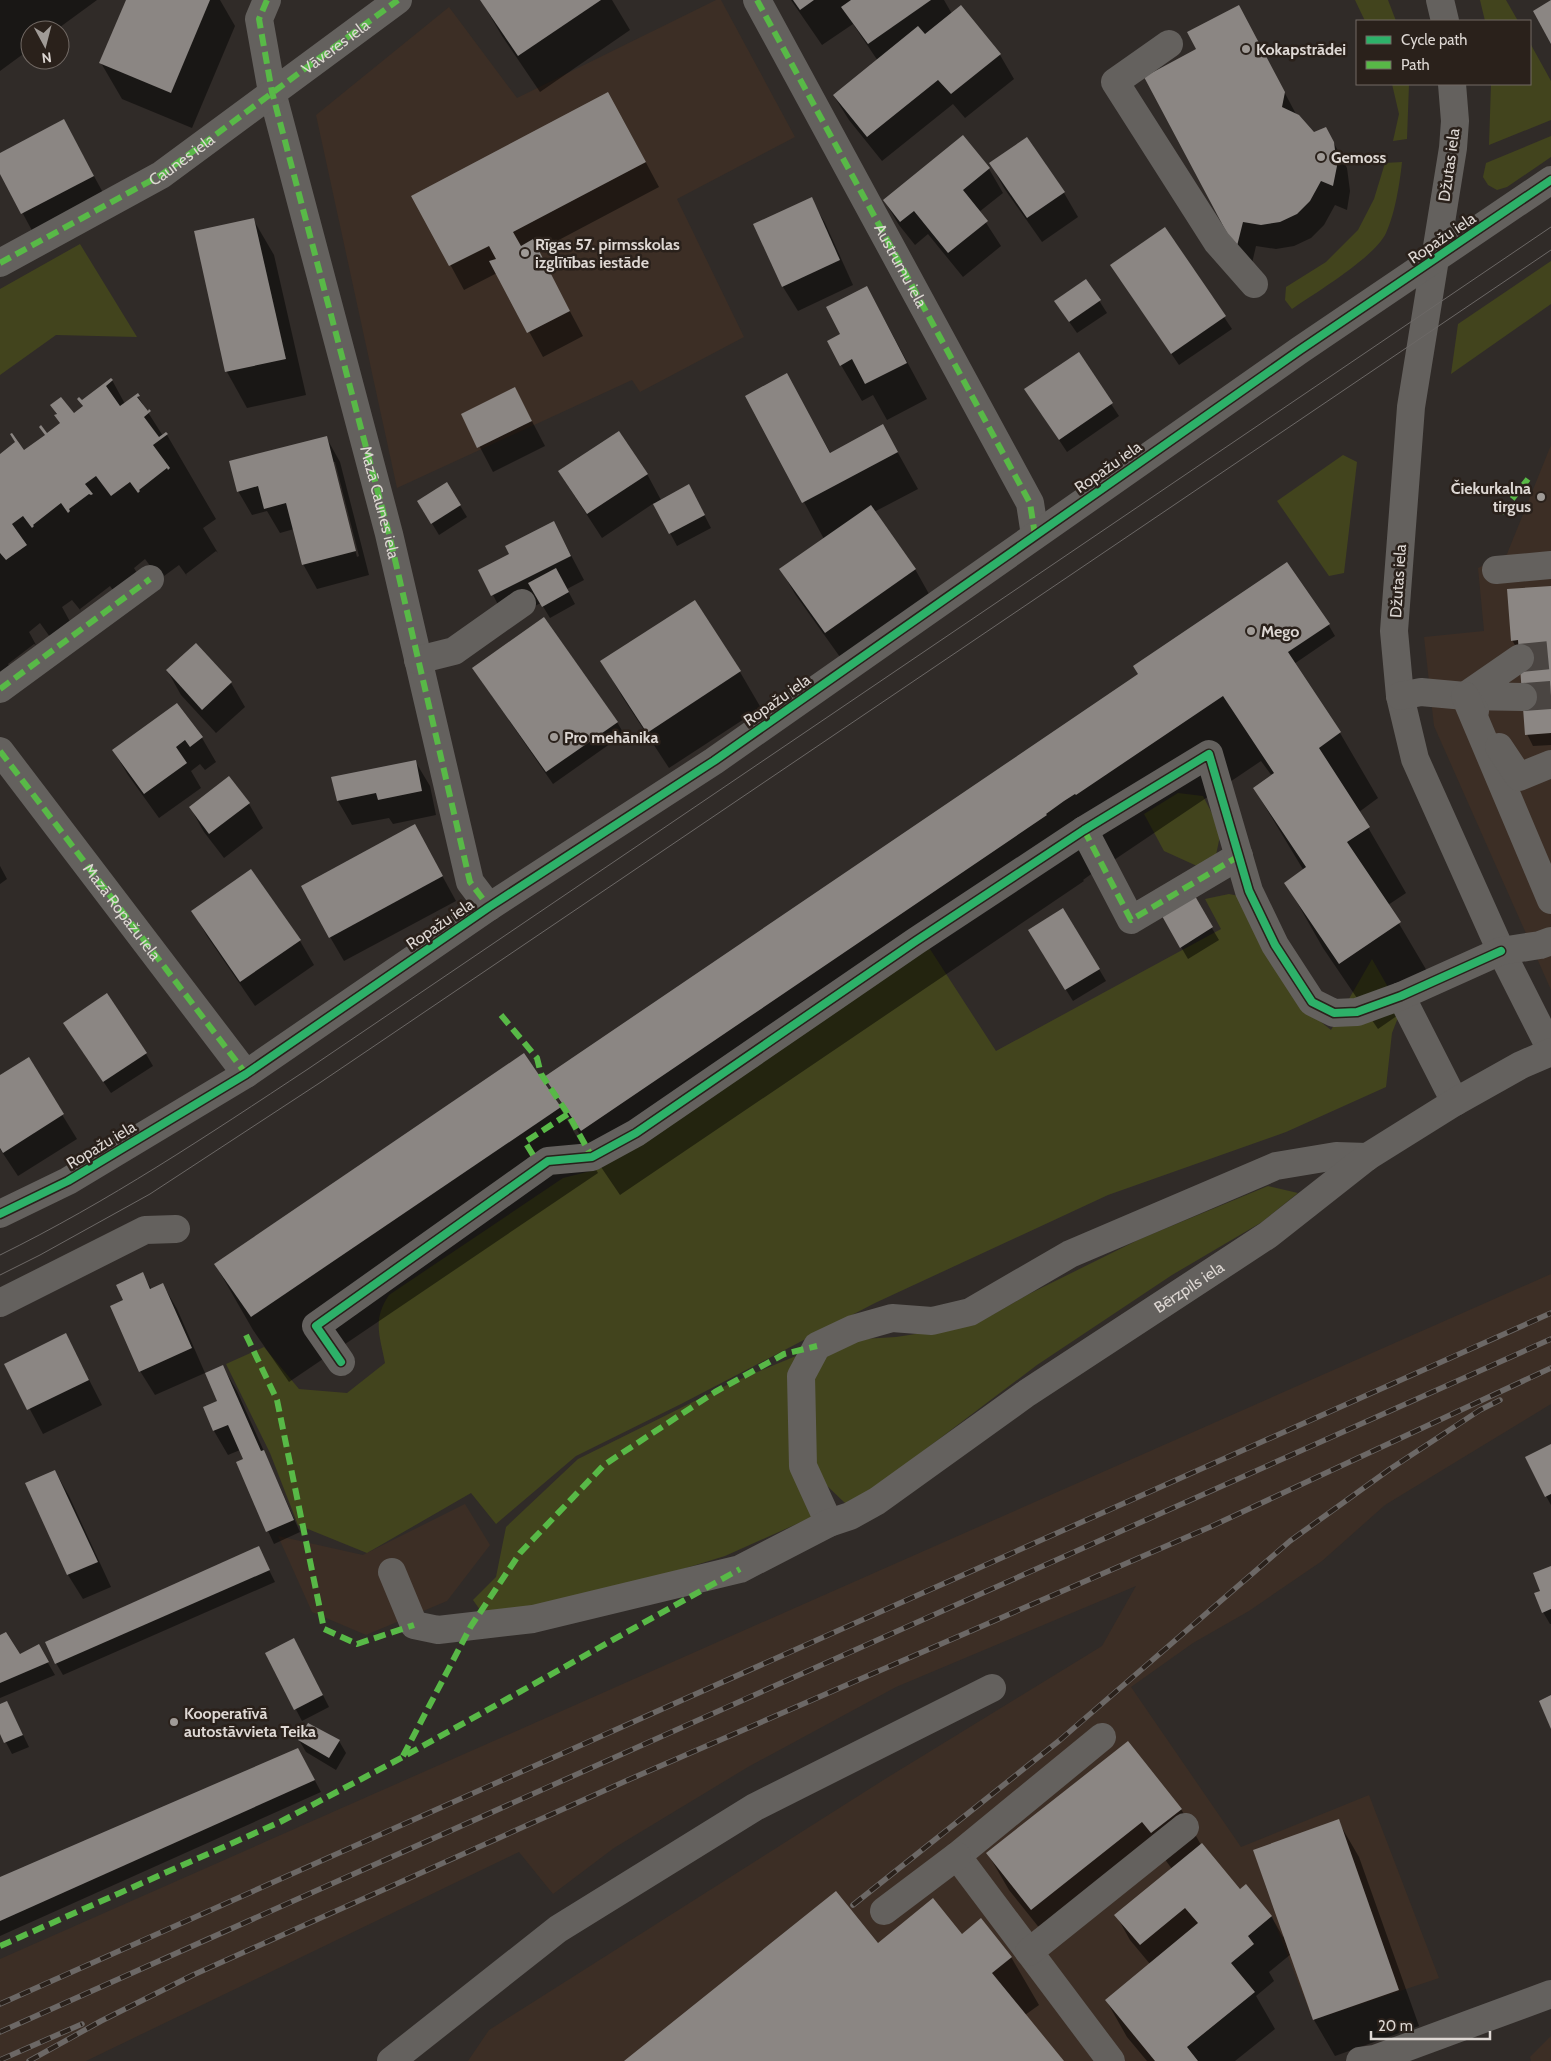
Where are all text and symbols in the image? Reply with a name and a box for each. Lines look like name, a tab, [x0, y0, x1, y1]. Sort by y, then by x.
street label: Vāveres iela	[297, 15, 373, 78]
north arrow	[20, 20, 70, 70]
legend	[1356, 20, 1531, 85]
text: Cycle path	[1401, 31, 1467, 49]
place label: Kokapstrādei	[1256, 40, 1346, 59]
marker: Kokapstrādei	[1240, 43, 1252, 55]
text: N	[41, 48, 53, 67]
text: Path	[1401, 56, 1430, 74]
street label: Džutas iela	[1434, 127, 1464, 203]
street label: Caunes iela	[145, 129, 218, 189]
place label: Gemoss	[1331, 148, 1387, 167]
marker: Gemoss	[1315, 151, 1327, 163]
street label: Ropažu iela	[1405, 208, 1480, 267]
street label: Austrumu iela	[871, 220, 932, 311]
place label: Rīgas 57. pirmsskolas izglītības iestāde	[535, 235, 680, 272]
marker: Rīgas 57. pirmsskolas izglītības iestāde	[519, 247, 531, 259]
street label: Ropažu iela	[1071, 437, 1145, 497]
street label: Mazā Caunes iela	[357, 444, 404, 561]
place label: Čiekurkalna tirgus	[1451, 479, 1531, 516]
marker: Čiekurkalna tirgus	[1535, 491, 1547, 503]
street label: Džutas iela	[1386, 543, 1410, 618]
place label: Mego	[1261, 622, 1299, 641]
marker: Mego	[1245, 625, 1257, 637]
street label: Ropažu iela	[740, 670, 814, 730]
place label: Pro mehānika	[564, 728, 659, 747]
marker: Pro mehānika	[548, 731, 560, 743]
street label: Mazā Ropažu iela	[79, 859, 166, 964]
street label: Ropažu iela	[403, 894, 478, 953]
street label: Ropažu iela	[63, 1117, 139, 1173]
street label: Bērzpils iela	[1150, 1257, 1228, 1317]
place label: Kooperatīvā autostāvvieta Teika	[184, 1704, 316, 1741]
marker: Kooperatīvā autostāvvieta Teika	[168, 1716, 180, 1728]
scale bar	[1371, 2008, 1490, 2040]
text: 20 m	[1378, 2017, 1413, 2035]

